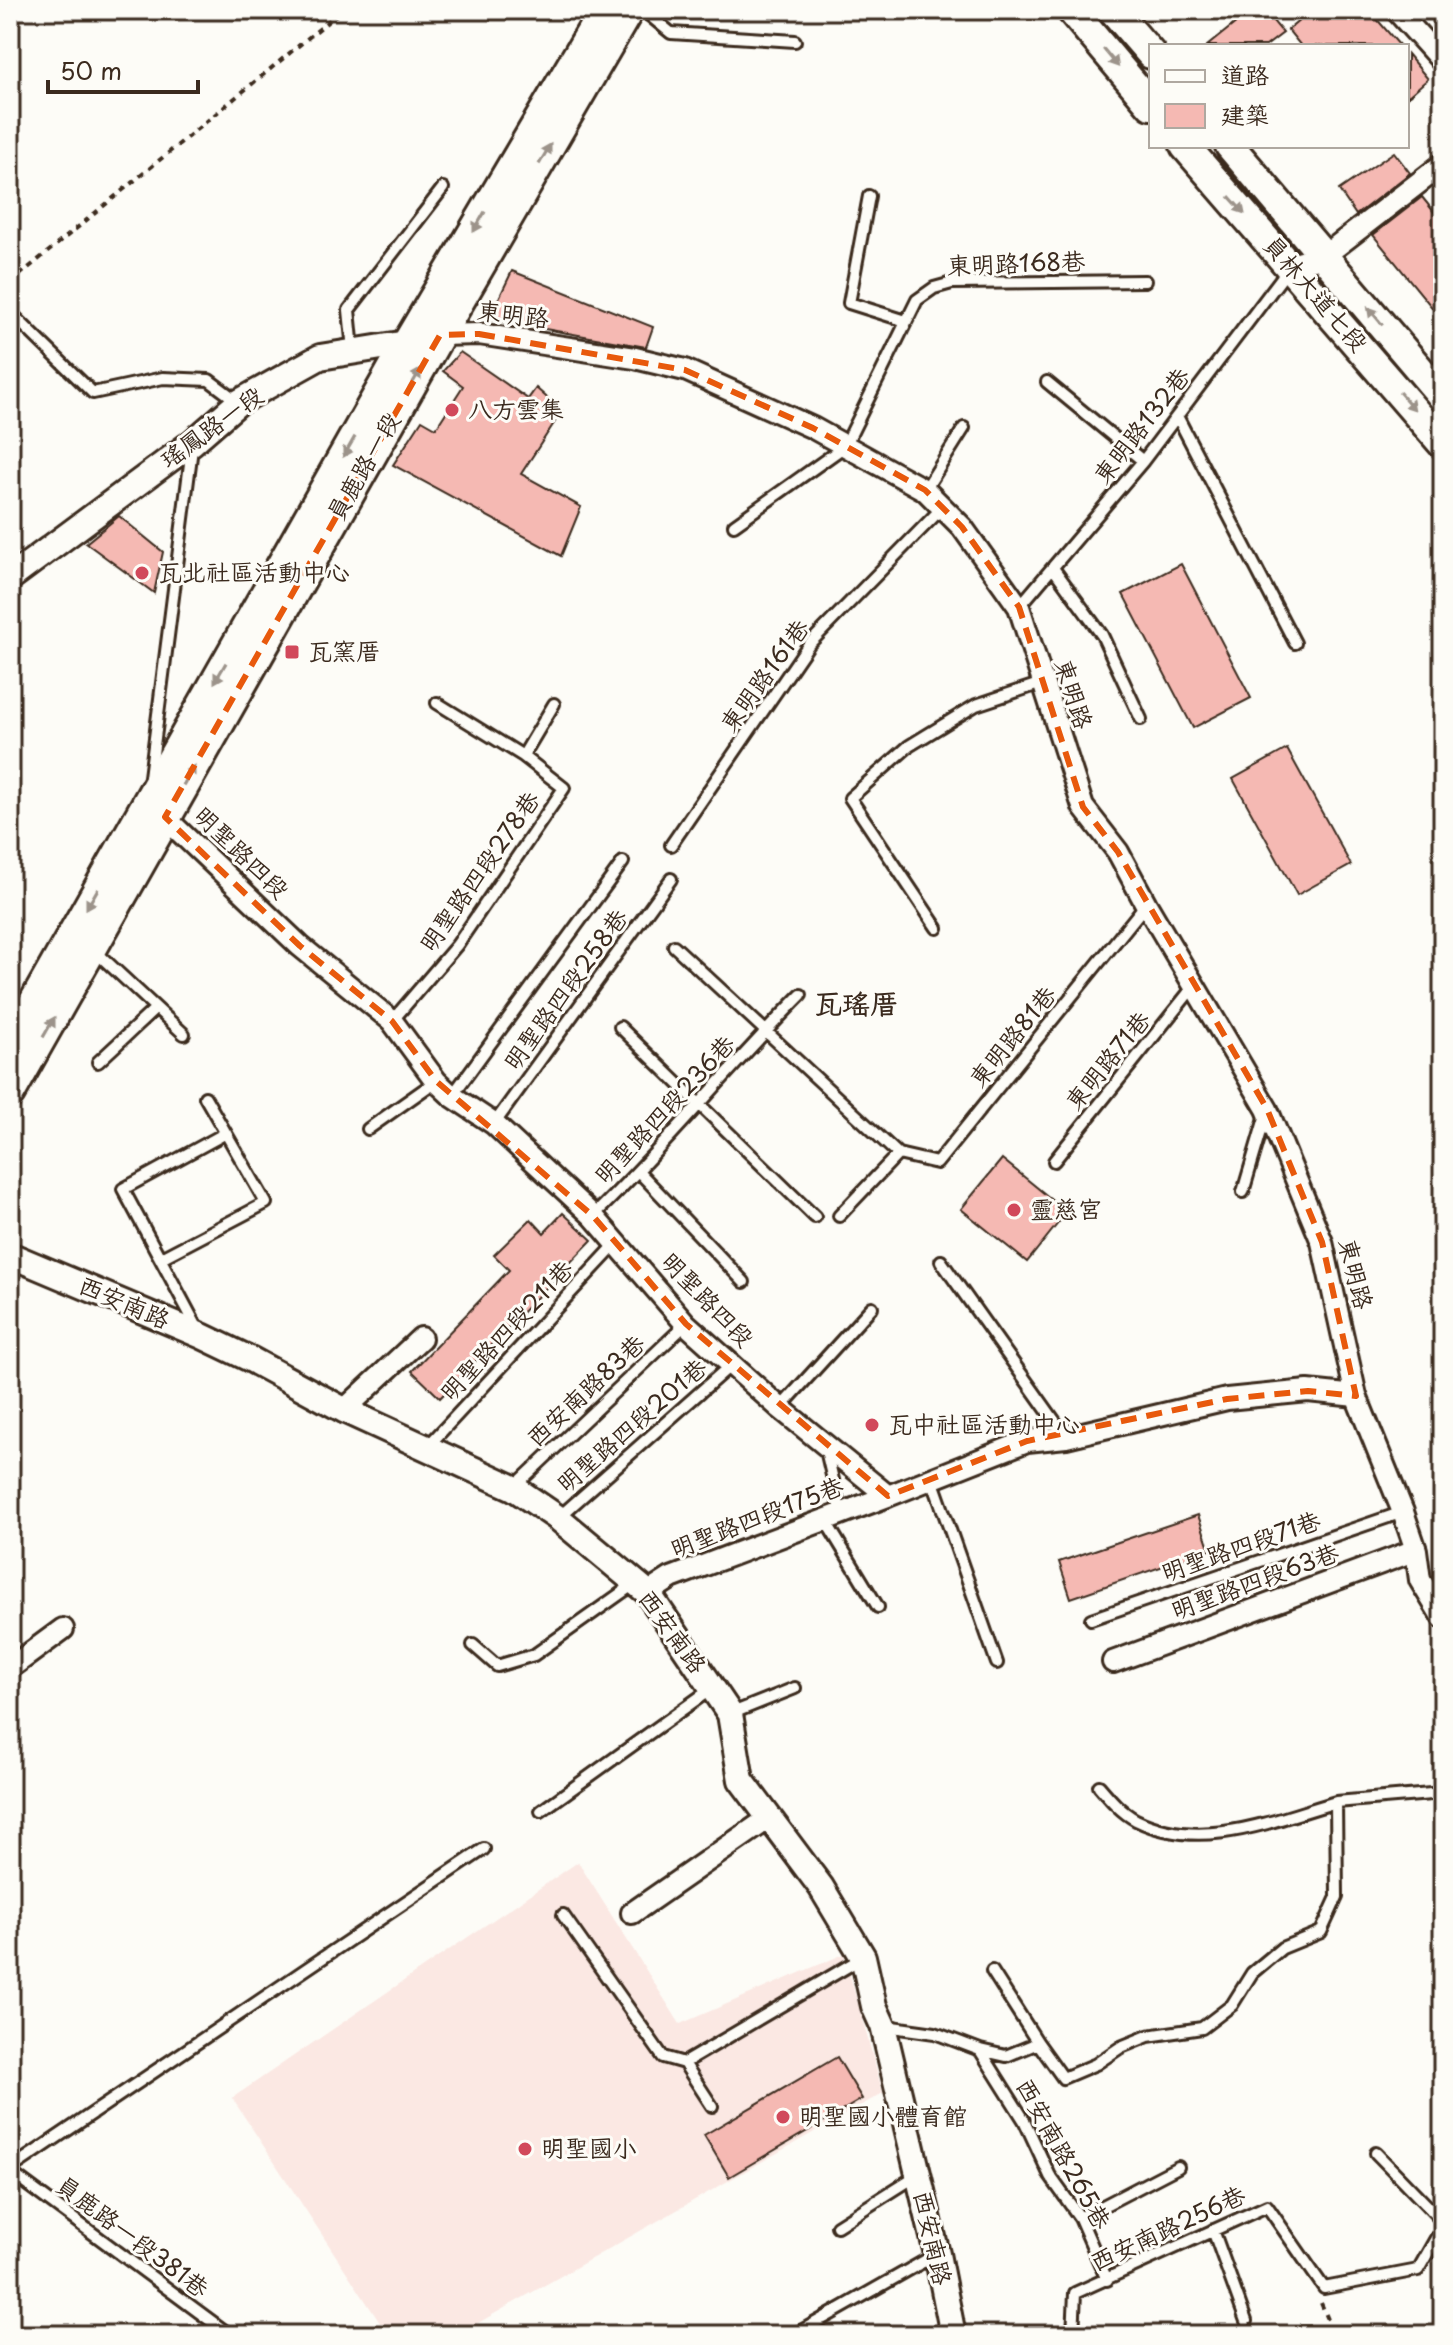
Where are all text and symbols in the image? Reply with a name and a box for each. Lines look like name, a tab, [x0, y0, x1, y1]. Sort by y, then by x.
scale bar	[48, 44, 198, 94]
legend	[1149, 44, 1409, 148]
one-way arrow	[1102, 47, 1119, 67]
text: 50 m	[60, 52, 122, 88]
text: 道路	[1221, 56, 1269, 92]
text: 建築	[1221, 96, 1269, 132]
one-way arrow	[538, 143, 552, 165]
one-way arrow	[1228, 194, 1245, 214]
one-way arrow	[472, 211, 486, 233]
street label: 員林大道七段	[1256, 227, 1377, 359]
street label: 東明路168巷	[946, 242, 1086, 282]
street label: 東明路	[475, 291, 551, 335]
one-way arrow	[1367, 306, 1384, 326]
street label: 東明路132巷	[1083, 359, 1197, 491]
one-way arrow	[408, 368, 422, 390]
street label: 瑤鳳路一段	[152, 377, 270, 476]
place label: 八方雲集	[468, 390, 564, 426]
one-way arrow	[1398, 391, 1415, 411]
marker: 八方雲集	[443, 401, 461, 419]
street label: 員鹿路一段	[317, 405, 408, 527]
one-way arrow	[342, 436, 356, 458]
place label: 瓦北社區活動中心	[158, 553, 350, 589]
marker: 瓦北社區活動中心	[133, 564, 151, 582]
street label: 東明路161巷	[710, 611, 817, 739]
place label: 瓦窯厝	[308, 632, 380, 668]
marker: 瓦窯厝	[283, 643, 301, 661]
street label: 東明路	[1047, 654, 1103, 733]
one-way arrow	[213, 662, 227, 684]
one-way arrow	[182, 764, 196, 786]
street label: 明聖路四段278巷	[409, 783, 547, 959]
street label: 明聖路四段	[187, 797, 298, 906]
one-way arrow	[85, 888, 99, 911]
street label: 明聖路四段258巷	[494, 901, 635, 1077]
street label: 東明路81巷	[959, 977, 1064, 1094]
district label: 瓦瑤厝	[814, 981, 898, 1024]
street label: 東明路71巷	[1055, 1002, 1158, 1117]
one-way arrow	[42, 1016, 56, 1038]
street label: 明聖路四段236巷	[585, 1026, 742, 1191]
place label: 靈慈宮	[1030, 1190, 1102, 1226]
marker: 靈慈宮	[1005, 1201, 1023, 1219]
street label: 東明路	[1331, 1234, 1383, 1313]
street label: 明聖路四段	[654, 1243, 763, 1354]
street label: 明聖路四段211巷	[431, 1251, 580, 1408]
street label: 西安南路	[74, 1266, 176, 1336]
street label: 西安南路83巷	[517, 1325, 652, 1454]
street label: 明聖路四段201巷	[548, 1349, 714, 1500]
place label: 瓦中社區活動中心	[888, 1405, 1080, 1441]
marker: 瓦中社區活動中心	[863, 1416, 881, 1434]
street label: 明聖路四段175巷	[664, 1467, 848, 1566]
street label: 明聖路四段71巷	[1156, 1501, 1325, 1589]
street label: 明聖路四段63巷	[1165, 1533, 1343, 1627]
street label: 西安南路	[631, 1581, 716, 1680]
street label: 西安南路265巷	[1008, 2071, 1121, 2235]
place label: 明聖國小體育館	[799, 2097, 967, 2133]
marker: 明聖國小體育館	[774, 2108, 792, 2126]
place label: 明聖國小	[541, 2129, 637, 2165]
marker: 明聖國小	[516, 2140, 534, 2158]
street label: 員鹿路一段381巷	[49, 2166, 217, 2305]
street label: 西安南路256巷	[1084, 2175, 1251, 2279]
street label: 西安南路	[906, 2187, 962, 2288]

